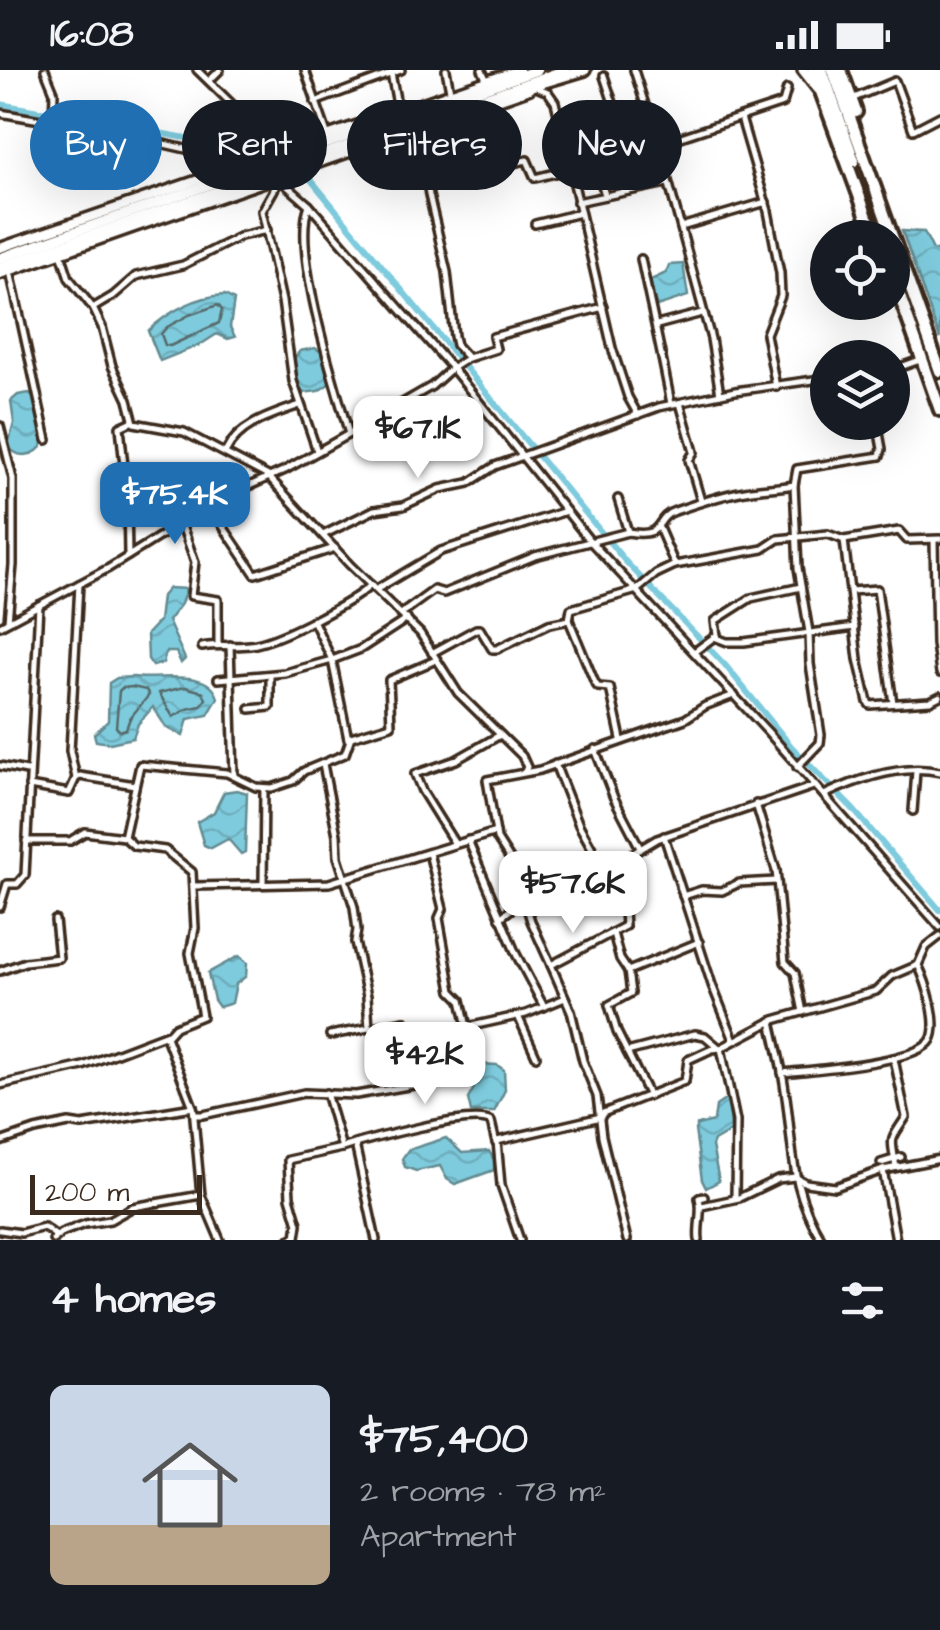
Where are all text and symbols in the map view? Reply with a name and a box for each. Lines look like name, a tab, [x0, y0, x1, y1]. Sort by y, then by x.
text: 16:08	[50, 9, 134, 61]
chip: Buy	[30, 100, 162, 190]
chip: Rent	[182, 100, 327, 190]
chip: Filters	[347, 100, 522, 190]
chip: New	[542, 100, 682, 190]
map controls	[810, 220, 910, 440]
button: locate	[810, 220, 910, 320]
button: layers	[810, 340, 910, 440]
pin: $67.1K	[337, 396, 499, 481]
text: $67.1K	[375, 406, 461, 451]
pin: $75.4K	[94, 462, 256, 547]
text: $75.4K	[122, 472, 228, 517]
pin: $57.6K	[492, 851, 654, 936]
text: $57.6K	[521, 861, 625, 906]
pin: $42K	[366, 1022, 484, 1107]
text: $42K	[386, 1032, 464, 1077]
scale bar	[30, 1170, 202, 1214]
text: 200 m	[45, 1173, 129, 1212]
text: 4 homes	[50, 1271, 216, 1329]
icon: filters	[835, 1273, 890, 1328]
text: $75,400	[360, 1411, 528, 1469]
icon: home	[130, 1425, 250, 1545]
text: 2 rooms · 78 m²	[360, 1469, 606, 1514]
text: Apartment	[360, 1514, 516, 1559]

